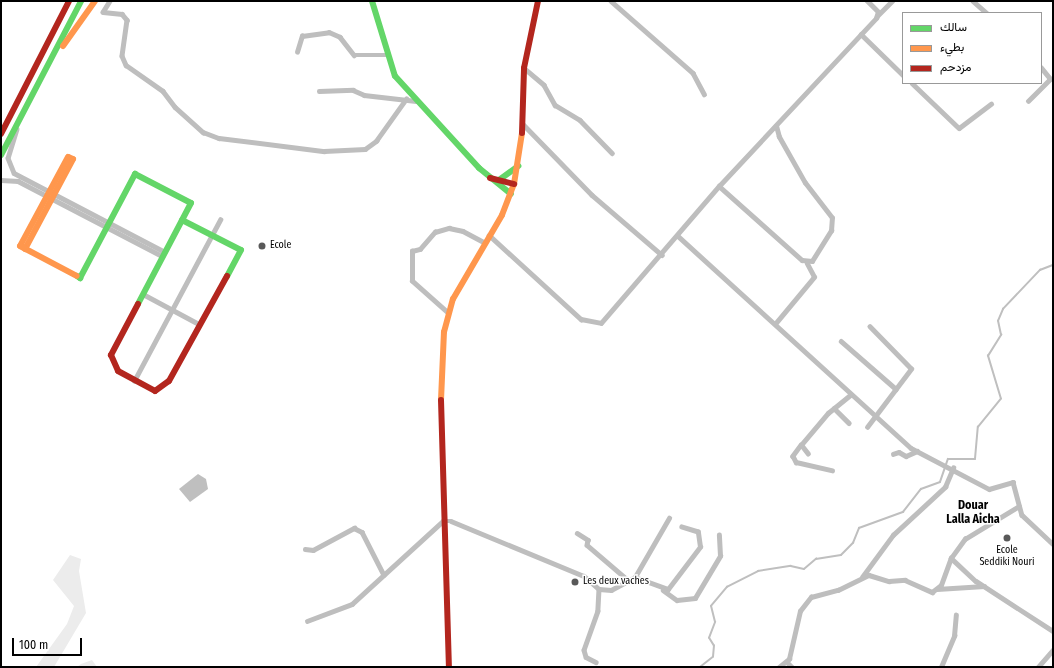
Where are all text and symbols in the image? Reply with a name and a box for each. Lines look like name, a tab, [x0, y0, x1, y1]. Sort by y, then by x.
legend	[902, 12, 1042, 84]
text: سالك	[940, 20, 967, 34]
text: بطيء	[940, 40, 964, 54]
text: مزدحم	[940, 60, 971, 74]
place label: Ecole	[270, 240, 291, 252]
marker: Ecole	[257, 241, 267, 251]
district label: Douar Lalla Aicha	[946, 499, 1000, 527]
marker: Ecole Seddiki Nouri	[1002, 533, 1012, 543]
place label: Ecole Seddiki Nouri	[979, 544, 1035, 568]
place label: Les deux vaches	[583, 576, 649, 588]
marker: Les deux vaches	[570, 577, 580, 587]
scale bar	[14, 630, 84, 656]
text: 100 m	[19, 638, 48, 652]

